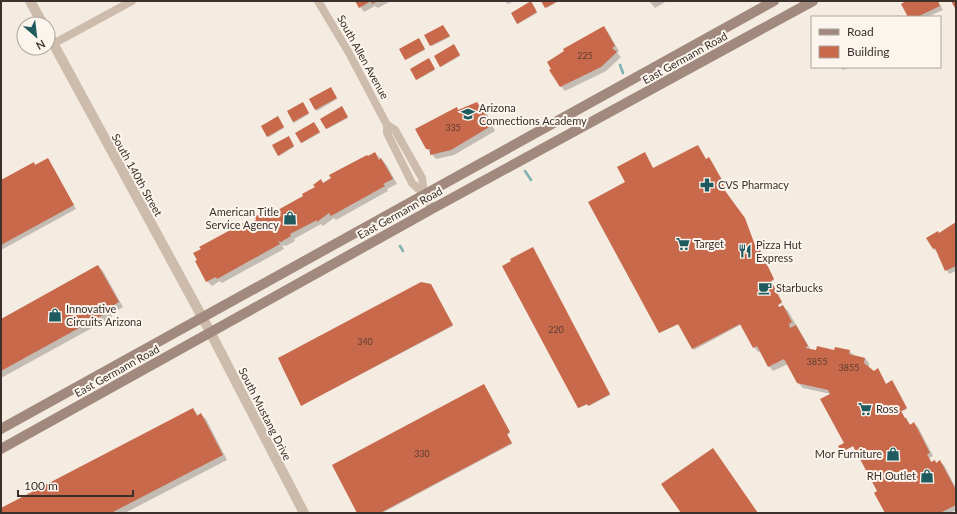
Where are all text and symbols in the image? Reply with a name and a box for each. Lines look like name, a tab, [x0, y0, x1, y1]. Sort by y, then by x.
street label: South Allen Avenue	[335, 12, 392, 101]
north arrow	[16, 16, 56, 56]
legend	[811, 16, 941, 68]
text: Road	[847, 24, 874, 39]
street label: East Germann Road	[640, 29, 729, 86]
text: N	[34, 38, 48, 53]
text: Building	[847, 44, 890, 59]
house number: 225	[577, 50, 593, 61]
place label: Arizona Connections Academy	[479, 101, 587, 127]
school or university icon: Arizona Connections Academy	[460, 106, 476, 122]
house number: 335	[445, 122, 461, 133]
street label: South 140th Street	[109, 131, 165, 218]
pharmacy icon: CVS Pharmacy	[699, 177, 715, 193]
place label: CVS Pharmacy	[718, 178, 789, 191]
street label: East Germann Road	[355, 184, 444, 241]
place label: American Title Service Agency	[206, 205, 279, 231]
shop icon: American Title Service Agency	[282, 210, 298, 226]
supermarket icon: Target	[675, 236, 691, 252]
place label: Target	[694, 237, 724, 250]
place label: Pizza Hut Express	[756, 238, 802, 264]
restaurant icon: Pizza Hut Express	[737, 243, 753, 259]
cafe icon: Starbucks	[757, 280, 773, 296]
place label: Starbucks	[776, 281, 823, 294]
place label: Innovative Circuits Arizona	[66, 302, 142, 328]
shop icon: Innovative Circuits Arizona	[47, 307, 63, 323]
house number: 220	[548, 324, 564, 335]
house number: 340	[357, 336, 373, 347]
street label: East Germann Road	[72, 342, 161, 399]
house number: 3855	[807, 356, 827, 367]
house number: 3855	[839, 362, 859, 373]
street label: South Mustang Drive	[236, 365, 295, 463]
supermarket icon: Ross	[857, 401, 873, 417]
place label: Ross	[876, 402, 899, 415]
shop icon: Mor Furniture	[885, 446, 901, 462]
place label: Mor Furniture	[815, 447, 882, 460]
house number: 330	[414, 448, 430, 459]
shop icon: RH Outlet	[919, 468, 935, 484]
place label: RH Outlet	[867, 469, 916, 482]
scale bar	[18, 472, 133, 498]
text: 100 m	[24, 478, 58, 493]

